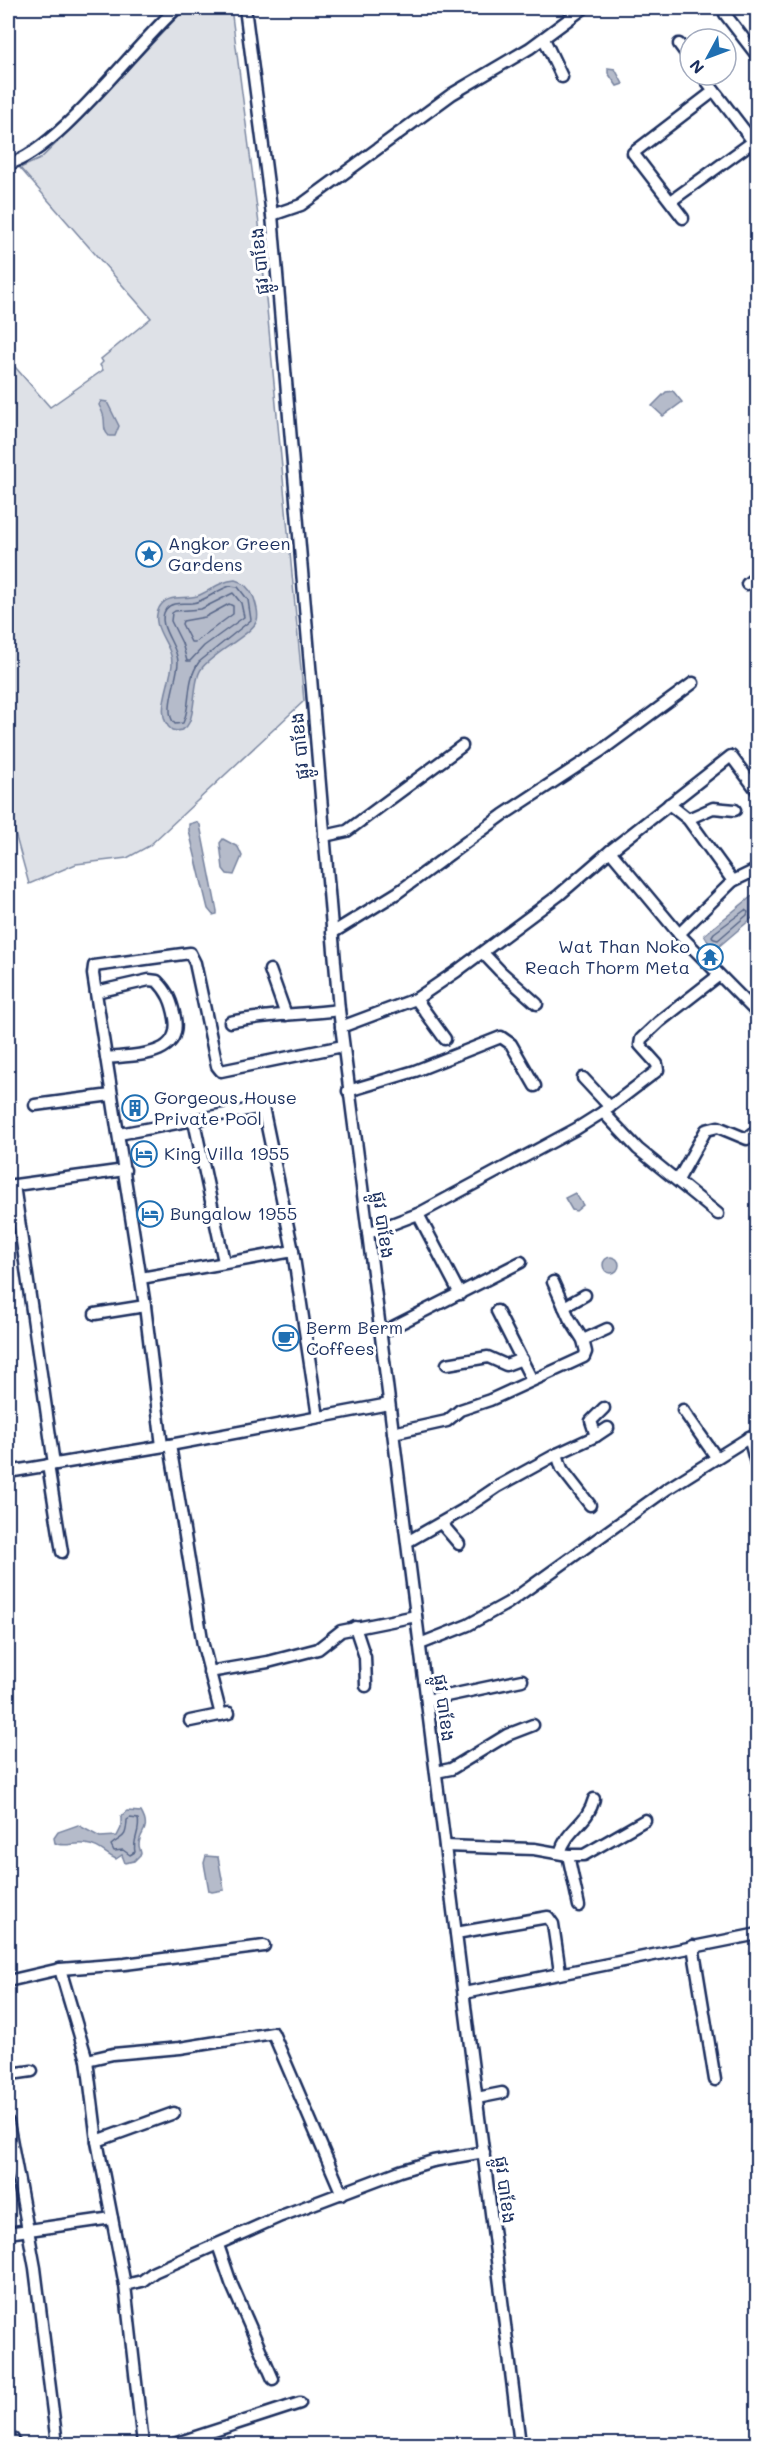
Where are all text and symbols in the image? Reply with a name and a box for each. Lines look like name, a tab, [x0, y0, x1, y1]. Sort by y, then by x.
north arrow	[678, 27, 738, 87]
text: N	[684, 56, 708, 79]
street label: ផ្លូវ បាខែង	[244, 226, 279, 296]
place label: Angkor Green Gardens	[168, 531, 291, 576]
place icon: Angkor Green Gardens	[134, 539, 164, 569]
street label: ផ្លូវ បាខែង	[284, 711, 319, 781]
place label: Wat Than Noko Reach Thorm Meta	[525, 934, 690, 979]
temple icon: Wat Than Noko Reach Thorm Meta	[695, 942, 725, 972]
place label: Gorgeous House Private Pool	[154, 1085, 297, 1130]
building icon: Gorgeous House Private Pool	[120, 1093, 150, 1123]
hotel icon: King Villa 1955	[129, 1139, 159, 1169]
place label: King Villa 1955	[164, 1141, 289, 1165]
street label: ផ្លូវ បាខែង	[362, 1190, 401, 1261]
hotel icon: Bungalow 1955	[135, 1199, 165, 1229]
place label: Bungalow 1955	[170, 1201, 297, 1225]
place label: Berm Berm Coffees	[306, 1315, 403, 1360]
cafe icon: Berm Berm Coffees	[271, 1323, 301, 1353]
street label: ផ្លូវ បាខែង	[424, 1673, 461, 1744]
street label: ផ្លូវ បាខែង	[485, 2155, 522, 2226]

